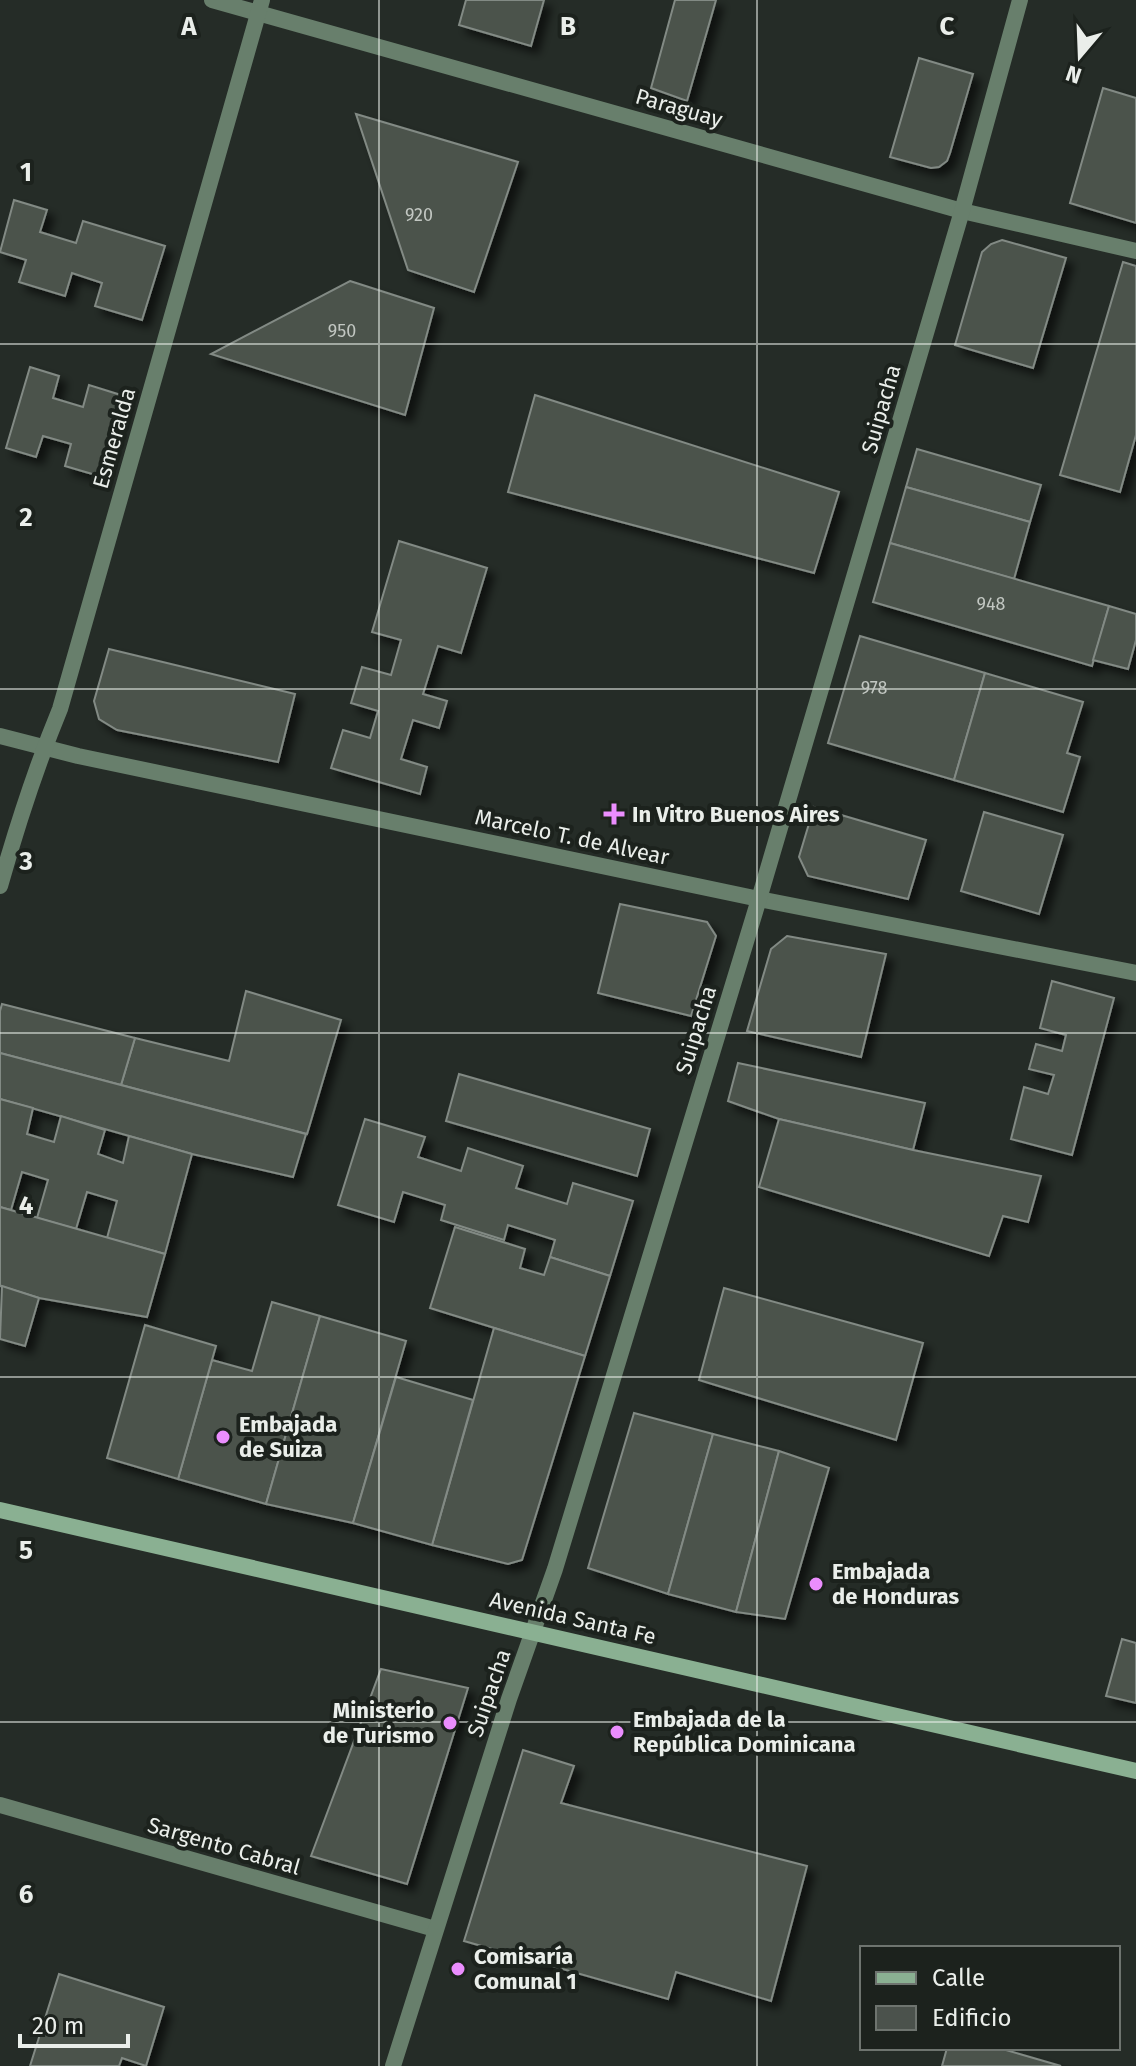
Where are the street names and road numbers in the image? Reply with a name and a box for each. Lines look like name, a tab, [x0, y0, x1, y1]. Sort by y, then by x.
street label: Paraguay	[632, 83, 726, 133]
street label: Suipacha	[855, 361, 907, 457]
street label: Esmeralda	[87, 384, 141, 492]
street label: Marcelo T. de Alvear	[472, 803, 672, 871]
street label: Suipacha	[670, 982, 722, 1078]
street label: Avenida Santa Fe	[487, 1586, 659, 1650]
street label: Suipacha	[461, 1645, 517, 1741]
street label: Sargento Cabral	[145, 1811, 303, 1881]

